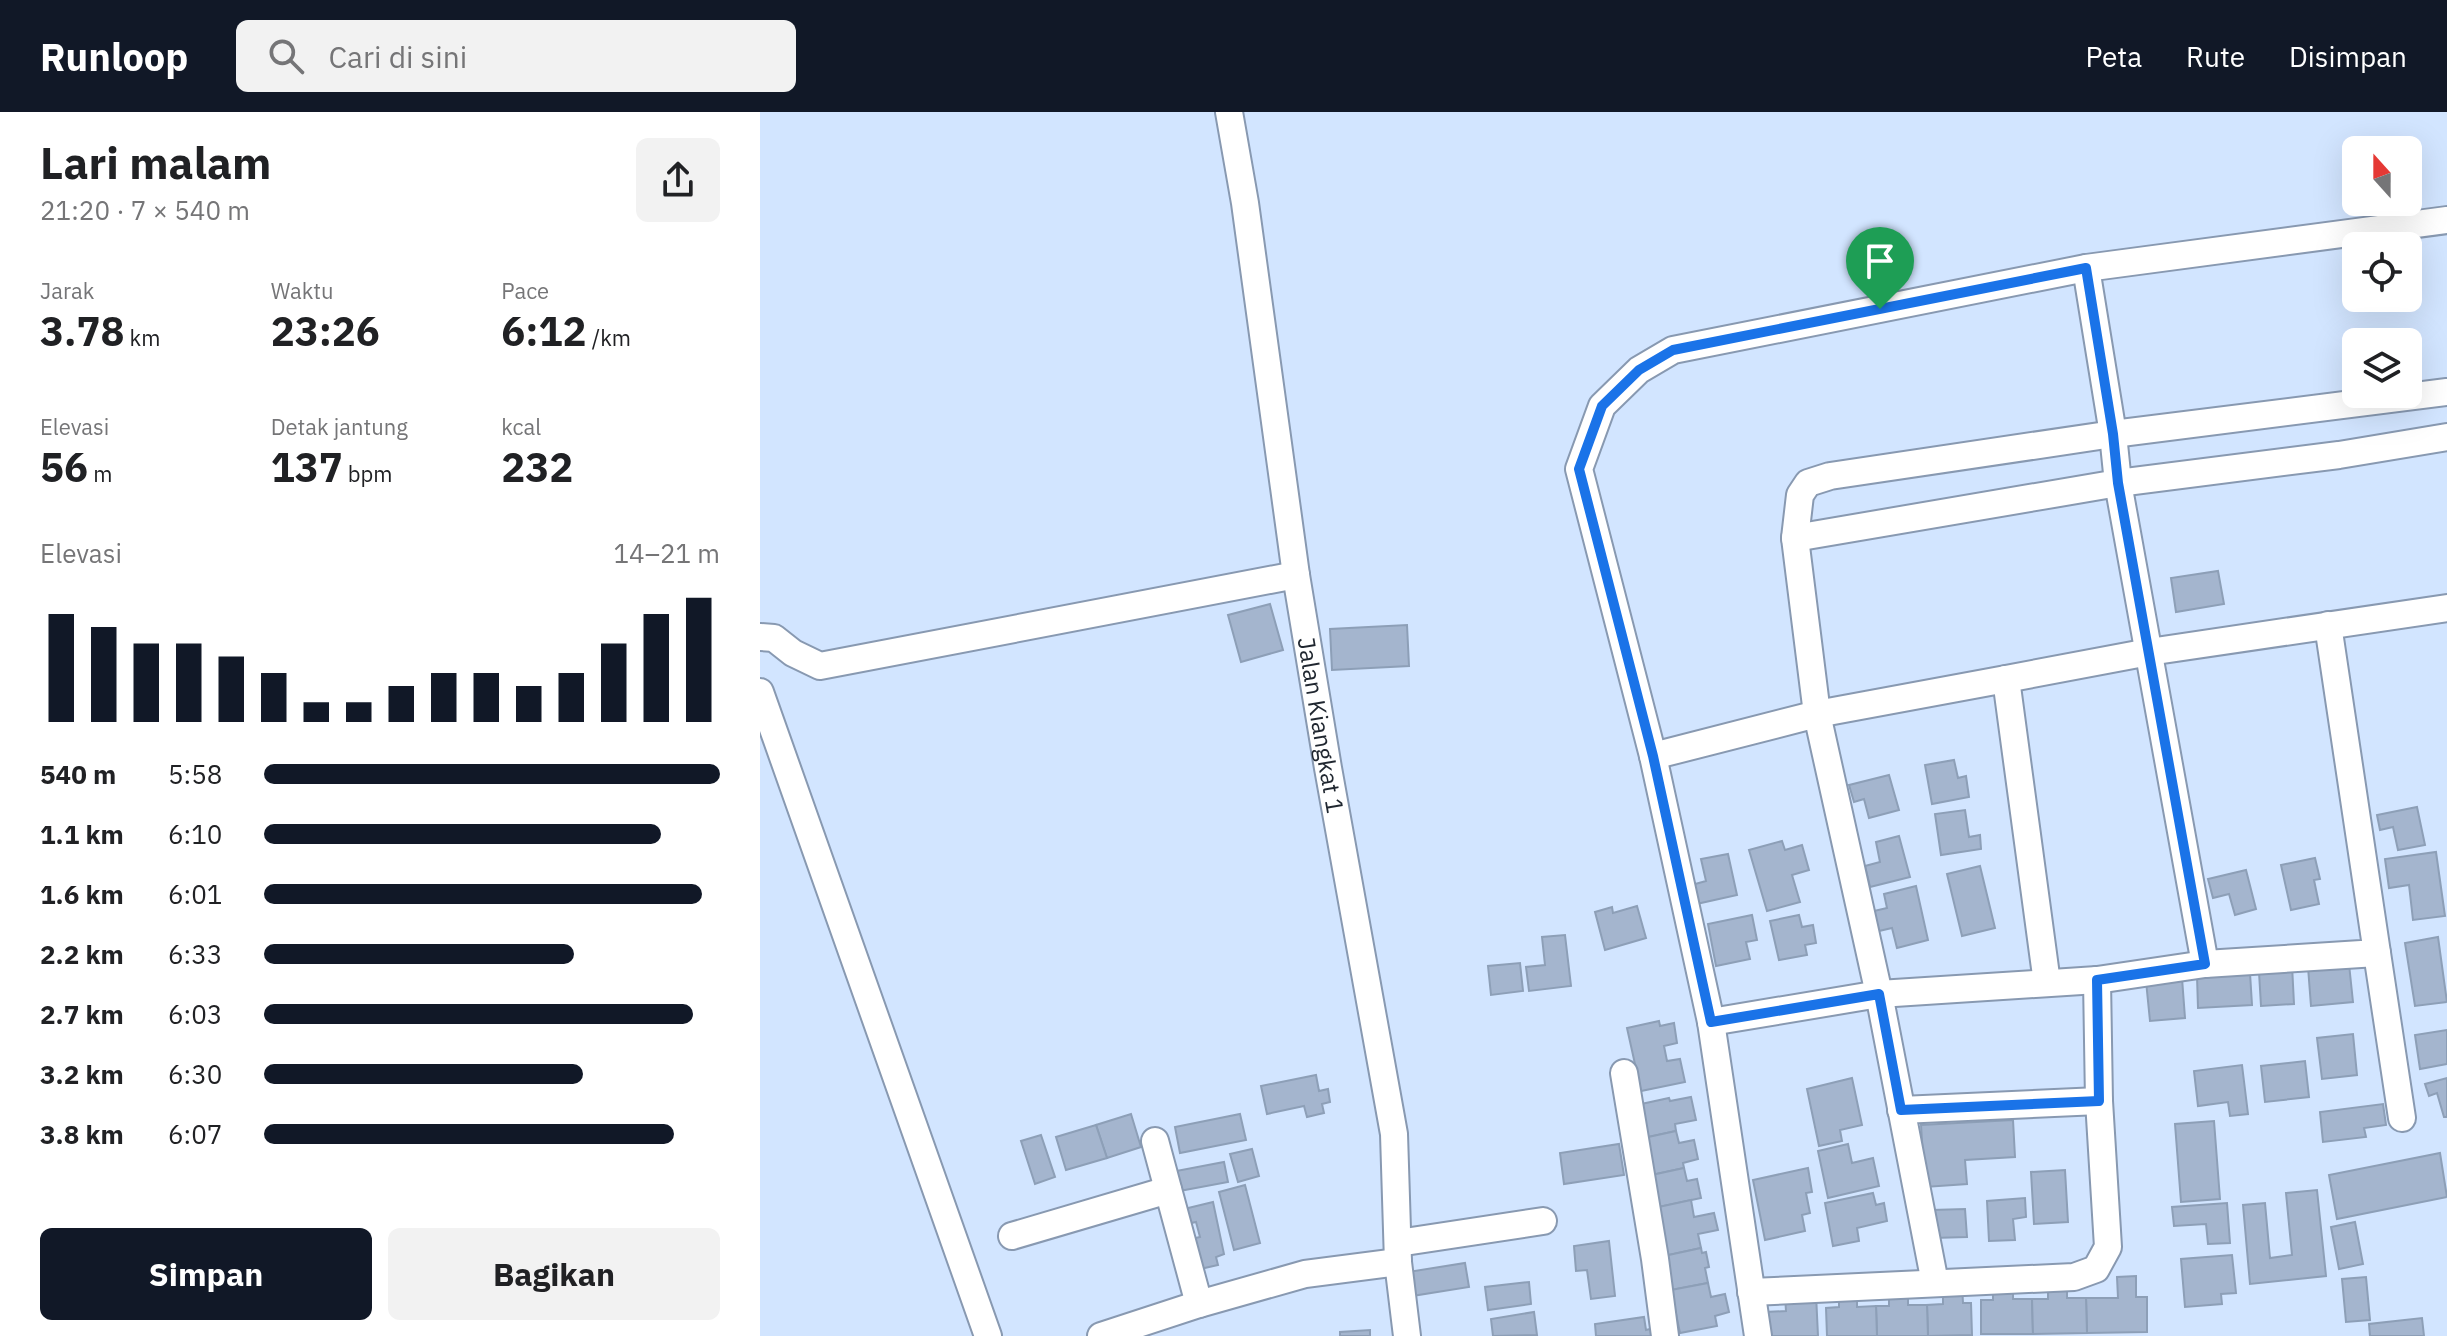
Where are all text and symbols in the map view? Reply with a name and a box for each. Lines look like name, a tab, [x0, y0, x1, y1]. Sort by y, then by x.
search box	[236, 20, 796, 92]
text: Runloop	[40, 32, 188, 81]
icon: search	[264, 34, 308, 78]
text: Cari di sini	[328, 37, 467, 76]
text: Peta	[2086, 38, 2142, 75]
text: Rute	[2186, 38, 2245, 75]
text: Disimpan	[2289, 38, 2407, 75]
text: Lari malam	[40, 134, 271, 191]
north arrow	[2342, 136, 2422, 216]
map controls	[2342, 136, 2422, 408]
button: share	[636, 138, 720, 222]
text: 21:20 · 7 × 540 m	[40, 193, 250, 227]
pin	[1846, 227, 1914, 309]
button: locate	[2342, 232, 2422, 312]
icon: arrive	[1858, 239, 1902, 283]
text: Jarak	[40, 276, 94, 305]
text: Waktu	[271, 276, 333, 305]
text: Pace	[501, 276, 549, 305]
text: 3.78	[40, 305, 124, 357]
text: 23:26	[271, 305, 380, 357]
text: 6:12	[501, 305, 587, 357]
text: km	[124, 323, 160, 352]
text: /km	[587, 323, 631, 352]
button: layers	[2342, 328, 2422, 408]
text: Elevasi	[40, 412, 109, 441]
text: Detak jantung	[271, 412, 408, 441]
text: kcal	[501, 412, 541, 441]
text: 56	[40, 441, 88, 493]
text: 137	[271, 441, 343, 493]
text: 232	[501, 441, 573, 493]
text: m	[88, 459, 112, 488]
text: bpm	[343, 459, 393, 488]
text: Elevasi	[40, 536, 122, 570]
text: 14–21 m	[613, 536, 720, 570]
street label: Jalan Kiangkat 1	[1291, 635, 1352, 816]
text: 540 m	[40, 757, 116, 791]
text: 5:58	[168, 757, 222, 791]
text: 1.1 km	[40, 817, 124, 851]
text: 6:10	[168, 817, 222, 851]
text: 1.6 km	[40, 877, 124, 911]
text: 6:01	[168, 877, 222, 911]
text: 2.2 km	[40, 937, 124, 971]
text: 6:33	[168, 937, 222, 971]
text: 2.7 km	[40, 997, 124, 1031]
text: 6:03	[168, 997, 222, 1031]
text: 3.2 km	[40, 1057, 124, 1091]
text: 6:30	[168, 1057, 222, 1091]
text: 3.8 km	[40, 1117, 124, 1151]
text: 6:07	[168, 1117, 222, 1151]
button: Simpan	[40, 1228, 372, 1320]
button: Bagikan	[388, 1228, 720, 1320]

